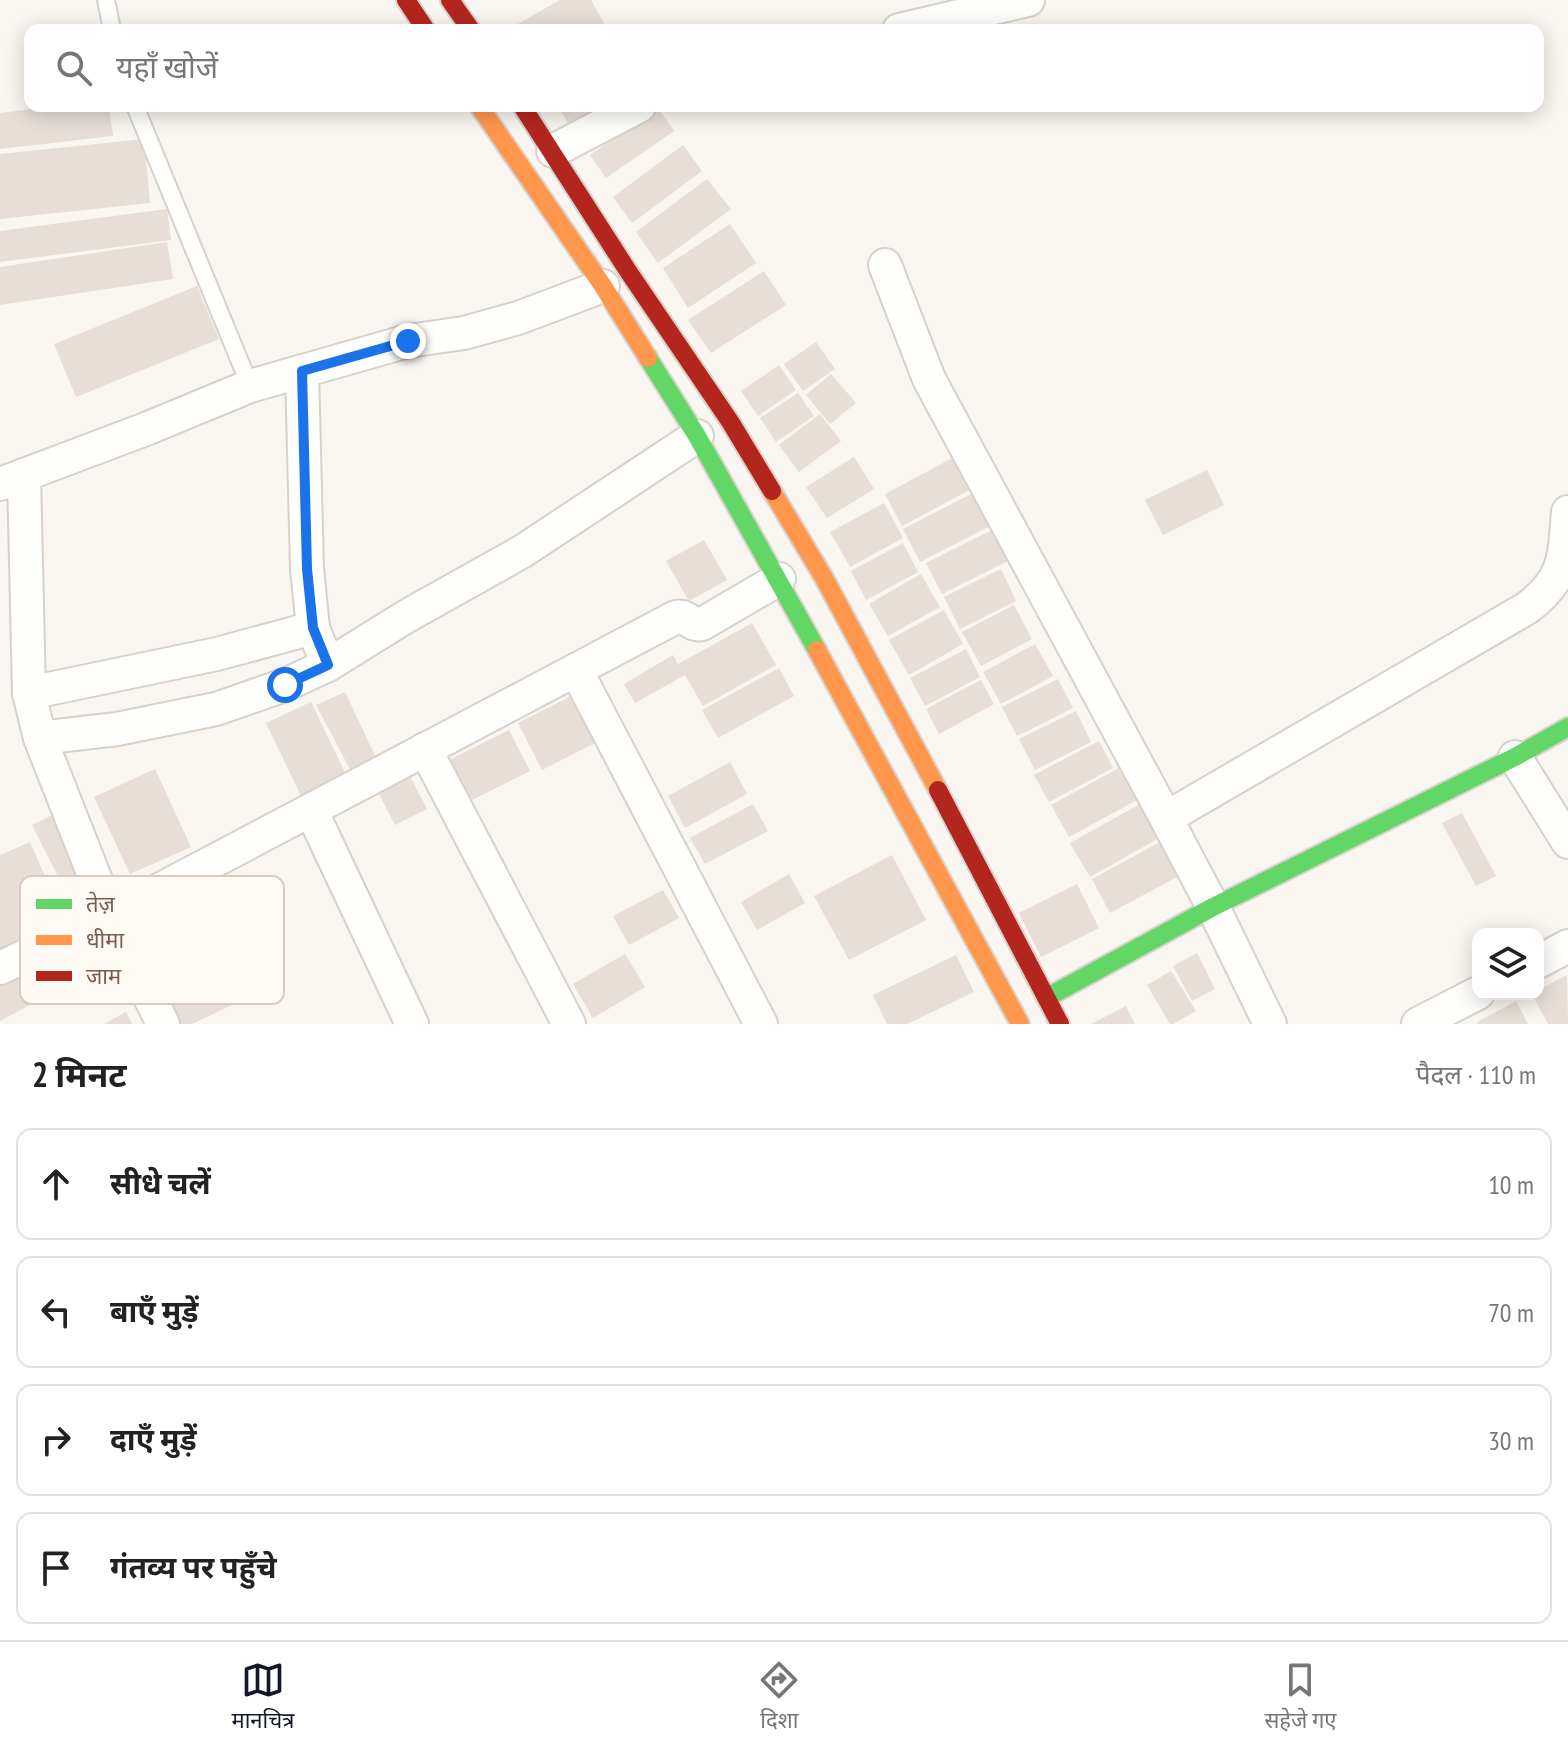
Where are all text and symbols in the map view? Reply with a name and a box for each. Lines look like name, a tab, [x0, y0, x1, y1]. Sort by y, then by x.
search box	[24, 24, 1544, 112]
icon: search	[52, 46, 96, 90]
text: यहाँ खोजें	[116, 47, 218, 86]
route end	[390, 323, 426, 359]
route start	[267, 667, 303, 703]
legend	[20, 876, 284, 1004]
text: तेज़	[86, 890, 116, 918]
text: धीमा	[86, 926, 124, 954]
map controls	[1472, 928, 1544, 1000]
button: layers	[1472, 928, 1544, 1000]
text: जाम	[86, 962, 122, 990]
text: 2 मिनट	[32, 1052, 127, 1096]
text: पैदल · 110 m	[1416, 1058, 1536, 1091]
icon: ahead	[34, 1162, 78, 1206]
text: सीधे चलें	[110, 1163, 211, 1202]
text: 10 m	[1488, 1168, 1534, 1201]
icon: left	[34, 1290, 78, 1334]
text: बाएँ मुड़ें	[110, 1291, 198, 1330]
text: 70 m	[1488, 1296, 1534, 1329]
icon: right	[34, 1418, 78, 1462]
text: दाएँ मुड़ें	[110, 1419, 197, 1458]
text: 30 m	[1488, 1424, 1534, 1457]
icon: arrive	[34, 1546, 78, 1590]
text: गंतव्य पर पहुँचे	[110, 1547, 277, 1586]
tab: मानचित्र	[232, 1658, 294, 1737]
tab: दिशा	[757, 1658, 801, 1737]
tab: सहेजे गए	[1264, 1658, 1337, 1737]

